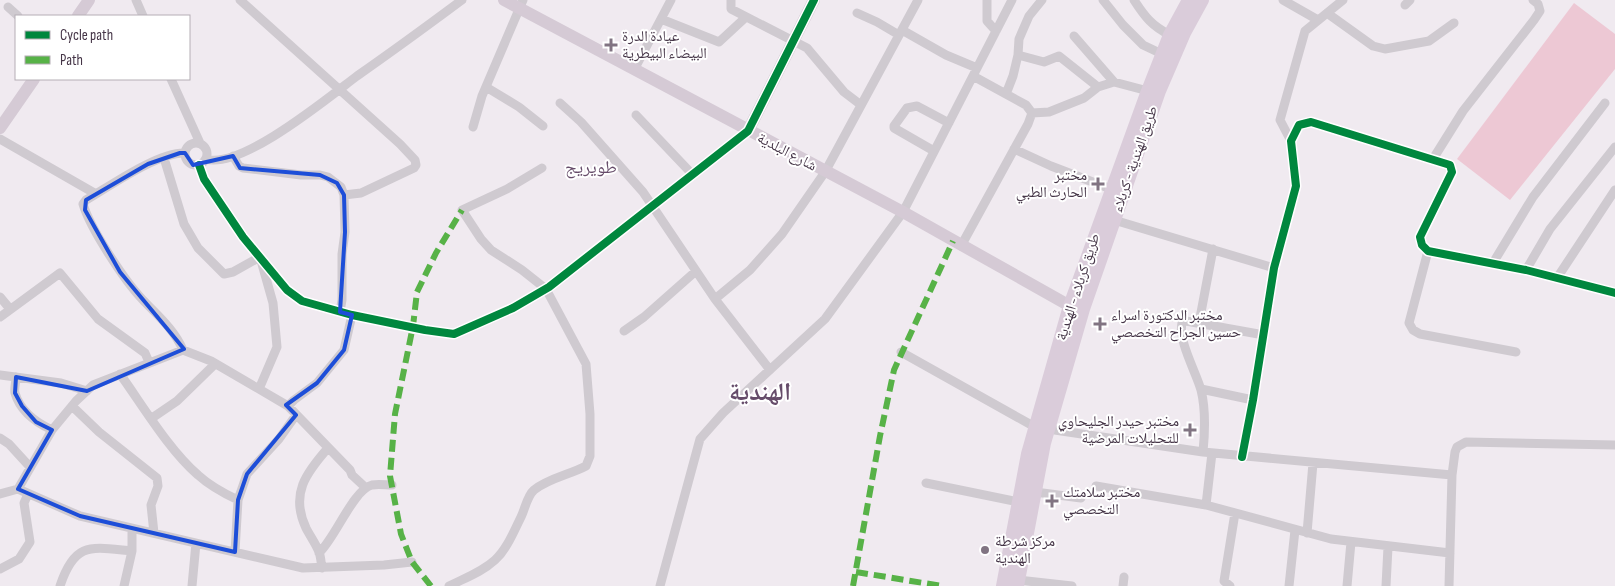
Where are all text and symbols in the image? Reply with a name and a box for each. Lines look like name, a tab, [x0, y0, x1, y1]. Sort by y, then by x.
legend	[15, 15, 190, 80]
text: Cycle path	[60, 26, 113, 45]
place label: عيادة الدرة البيضاء البيطرية	[622, 27, 707, 63]
marker: عيادة الدرة البيضاء البيطرية	[604, 38, 618, 52]
text: Path	[60, 51, 83, 70]
street label: طريق الهندية - كربلاء	[1108, 103, 1162, 215]
street label: شارع البلدية	[754, 128, 820, 176]
district label: طويريج	[565, 157, 617, 179]
place label: مختبر الحارث الطبي	[1016, 166, 1087, 203]
marker: مختبر الحارث الطبي	[1091, 177, 1105, 191]
street label: طريق كربلاء - الهندية	[1052, 231, 1104, 343]
place label: مختبر الدكتورة اسراء حسين الجراح التخصصي	[1111, 306, 1242, 343]
marker: مختبر الدكتورة اسراء حسين الجراح التخصصي	[1093, 317, 1107, 331]
district label: الهندية	[729, 377, 791, 408]
place label: مختبر حيدر الجليحاوي للتحليلات المرضية	[1058, 412, 1179, 448]
marker: مختبر حيدر الجليحاوي للتحليلات المرضية	[1183, 423, 1197, 437]
place label: مختبر سلامتك التخصصي	[1063, 483, 1141, 520]
marker: مختبر سلامتك التخصصي	[1045, 494, 1059, 508]
place label: مركز شرطة الهندية	[995, 532, 1055, 568]
marker: مركز شرطة الهندية	[979, 544, 991, 556]

